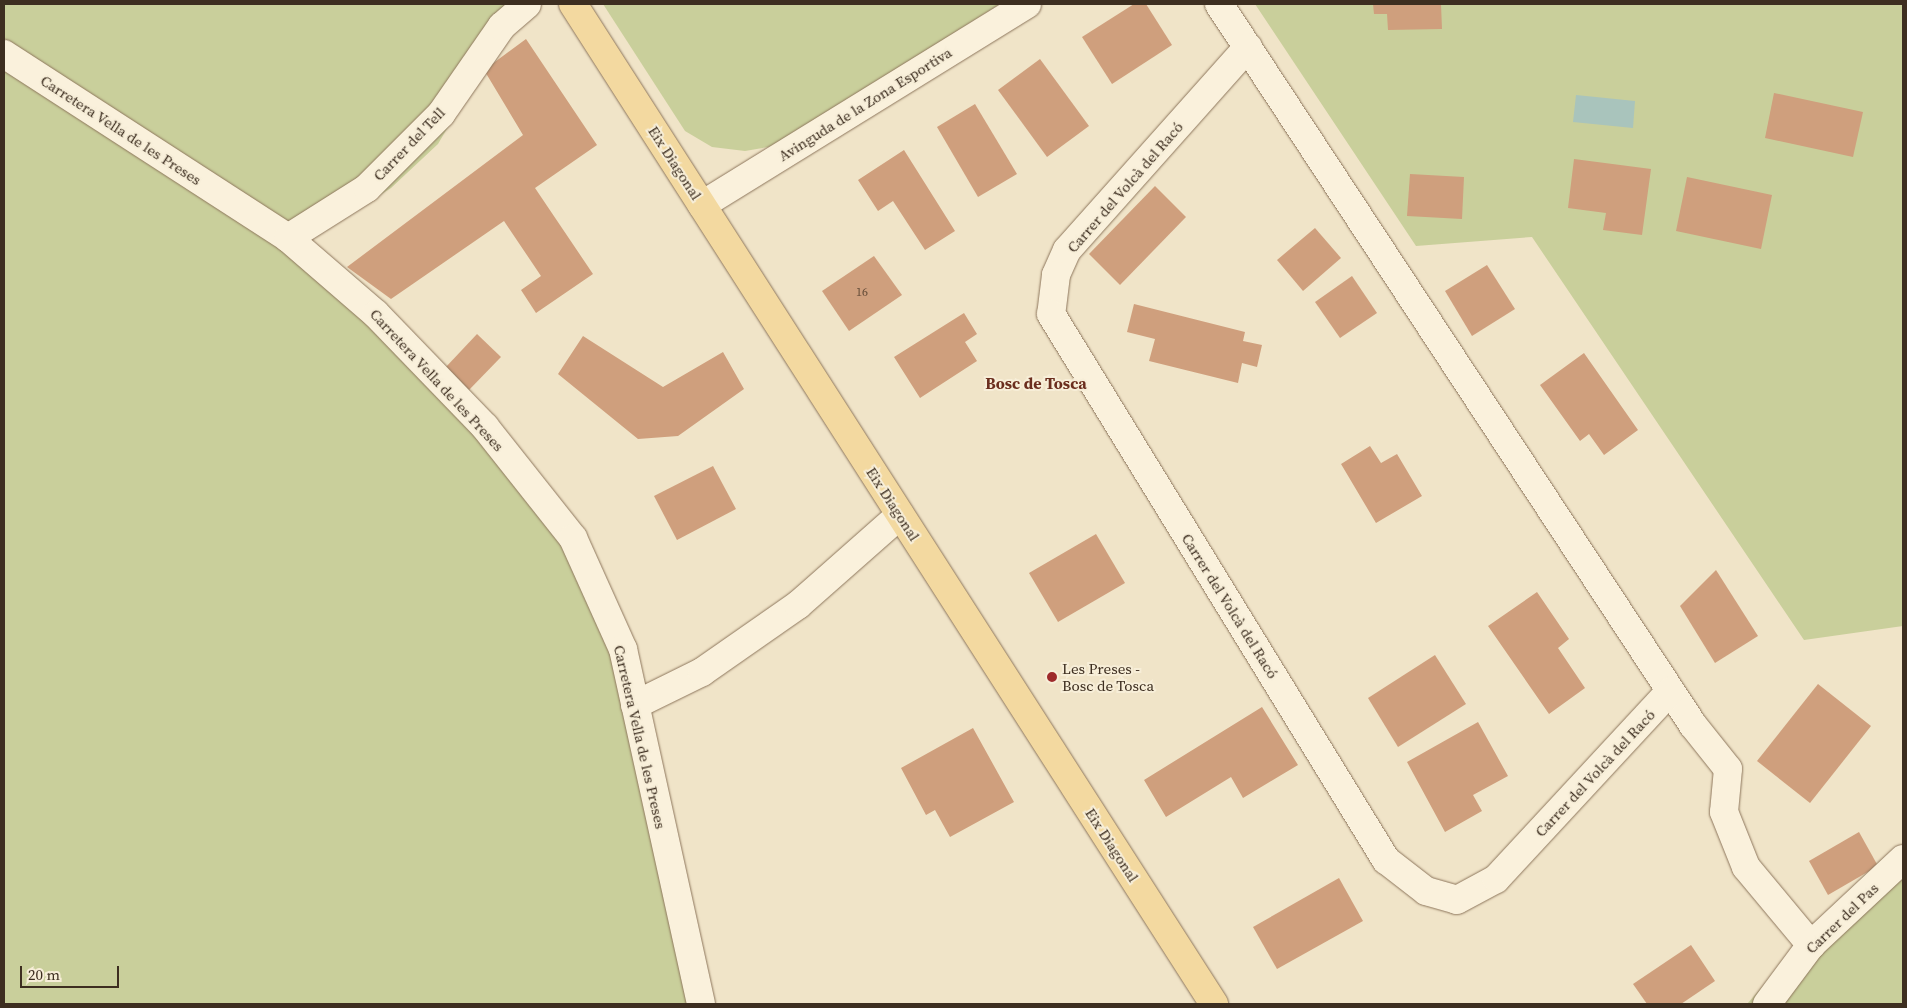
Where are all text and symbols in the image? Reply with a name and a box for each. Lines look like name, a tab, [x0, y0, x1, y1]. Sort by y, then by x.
street label: Avinguda de la Zona Esportiva	[775, 43, 955, 165]
street label: Carretera Vella de les Preses	[37, 71, 205, 189]
street label: Carrer del Tell	[369, 103, 449, 185]
street label: Carrer del Volcà del Racó	[1063, 118, 1187, 256]
street label: Eix Diagonal	[644, 123, 706, 203]
house number: 16	[856, 286, 868, 300]
street label: Carretera Vella de les Preses	[366, 305, 508, 455]
district label: Bosc de Tosca	[985, 373, 1087, 393]
street label: Eix Diagonal	[862, 464, 924, 544]
street label: Carrer del Volcà del Racó	[1178, 530, 1282, 682]
street label: Carretera Vella de les Preses	[610, 643, 670, 831]
place label: Les Preses - Bosc de Tosca	[1062, 659, 1154, 694]
marker: Les Preses - Bosc de Tosca	[1046, 671, 1058, 683]
street label: Carrer del Volcà del Racó	[1531, 705, 1659, 841]
street label: Eix Diagonal	[1081, 805, 1143, 885]
street label: Carrer del Pas	[1802, 879, 1882, 957]
scale bar	[22, 956, 121, 988]
text: 20 m	[28, 964, 60, 985]

